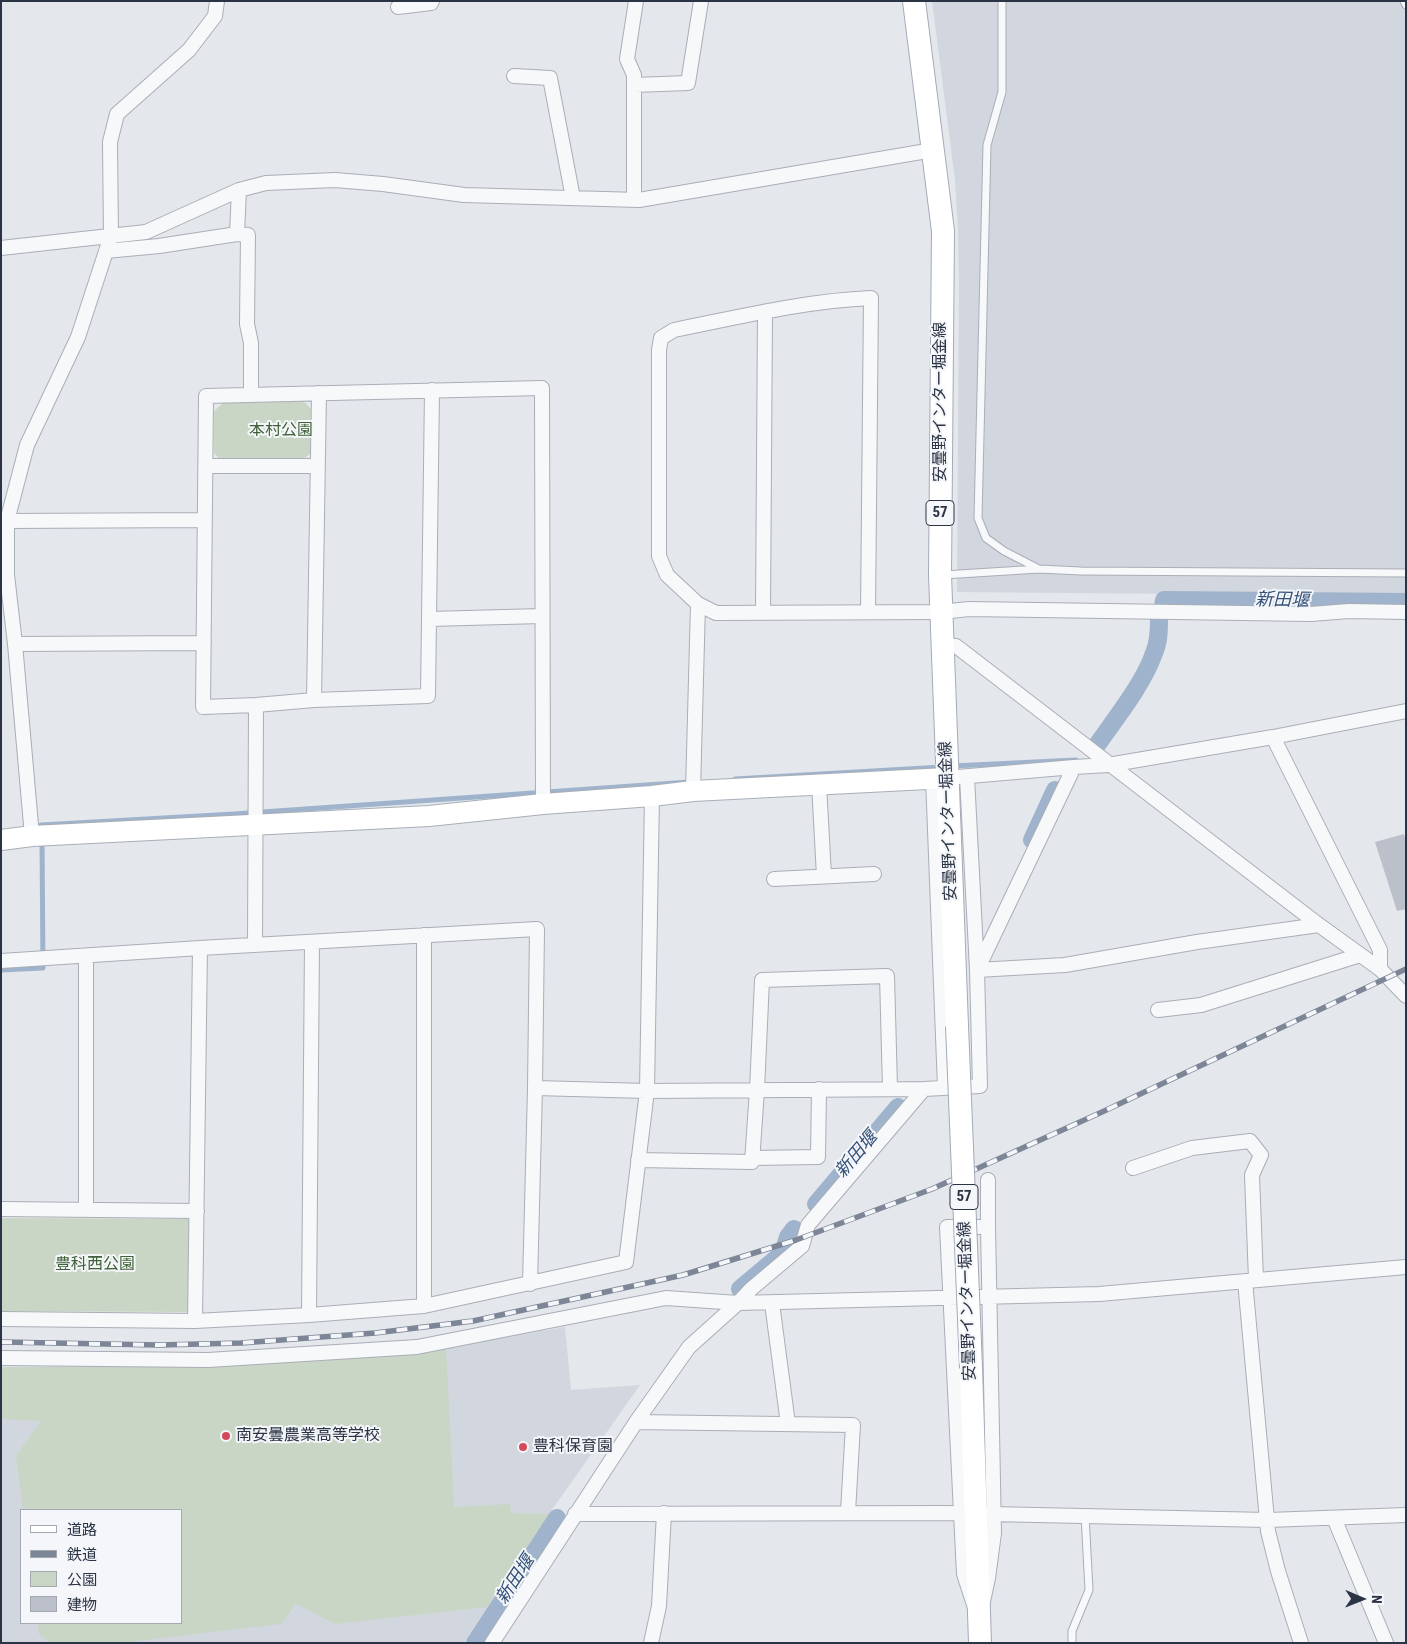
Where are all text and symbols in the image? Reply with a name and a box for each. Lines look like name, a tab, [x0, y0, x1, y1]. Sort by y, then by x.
street label: 安曇野インター堀金線	[931, 322, 951, 482]
park label: 本村公園	[249, 421, 313, 441]
road number: 57	[926, 500, 954, 526]
water label: 新田堰	[1255, 590, 1309, 612]
street label: 安曇野インター堀金線	[937, 741, 961, 901]
water label: 新田堰	[831, 1127, 883, 1183]
road number: 57	[950, 1184, 978, 1210]
street label: 安曇野インター堀金線	[956, 1221, 980, 1381]
park label: 豊科西公園	[55, 1255, 135, 1275]
place label: 南安曇農業高等学校	[236, 1426, 380, 1446]
marker: 南安曇農業高等学校	[220, 1430, 232, 1442]
place label: 豊科保育園	[533, 1437, 613, 1457]
marker: 豊科保育園	[517, 1441, 529, 1453]
legend	[20, 1509, 182, 1624]
text: 道路	[67, 1521, 97, 1539]
text: 鉄道	[67, 1546, 97, 1564]
water label: 新田堰	[492, 1551, 540, 1609]
text: 公園	[67, 1571, 97, 1589]
north arrow	[1337, 1574, 1387, 1624]
text: N	[1369, 1595, 1385, 1604]
text: 建物	[67, 1596, 97, 1614]

